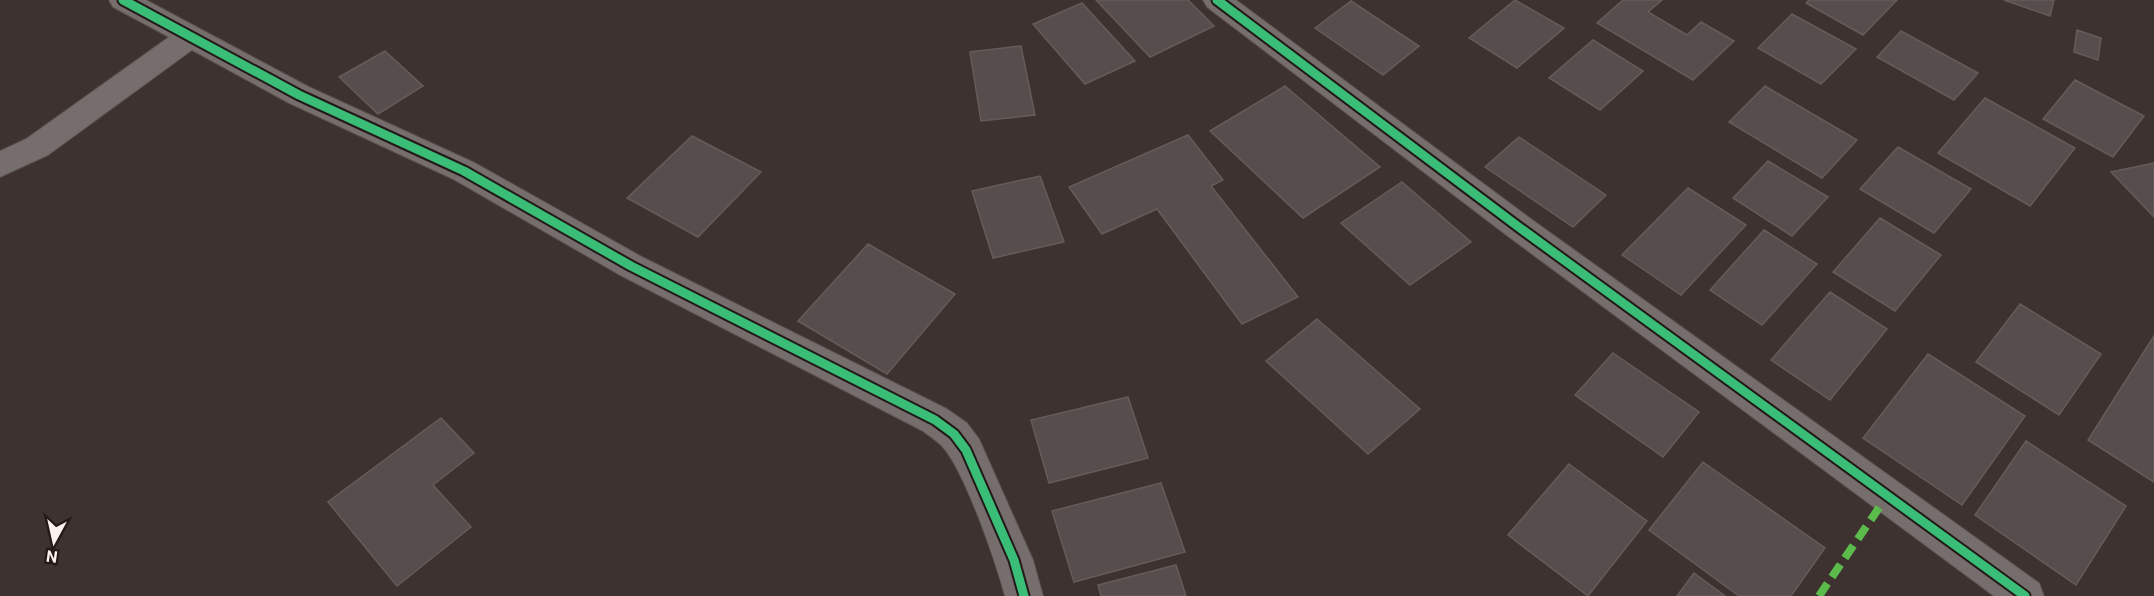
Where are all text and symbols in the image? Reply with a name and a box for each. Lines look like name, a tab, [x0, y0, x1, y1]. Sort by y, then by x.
north arrow	[24, 512, 84, 572]
text: N	[45, 546, 59, 567]

